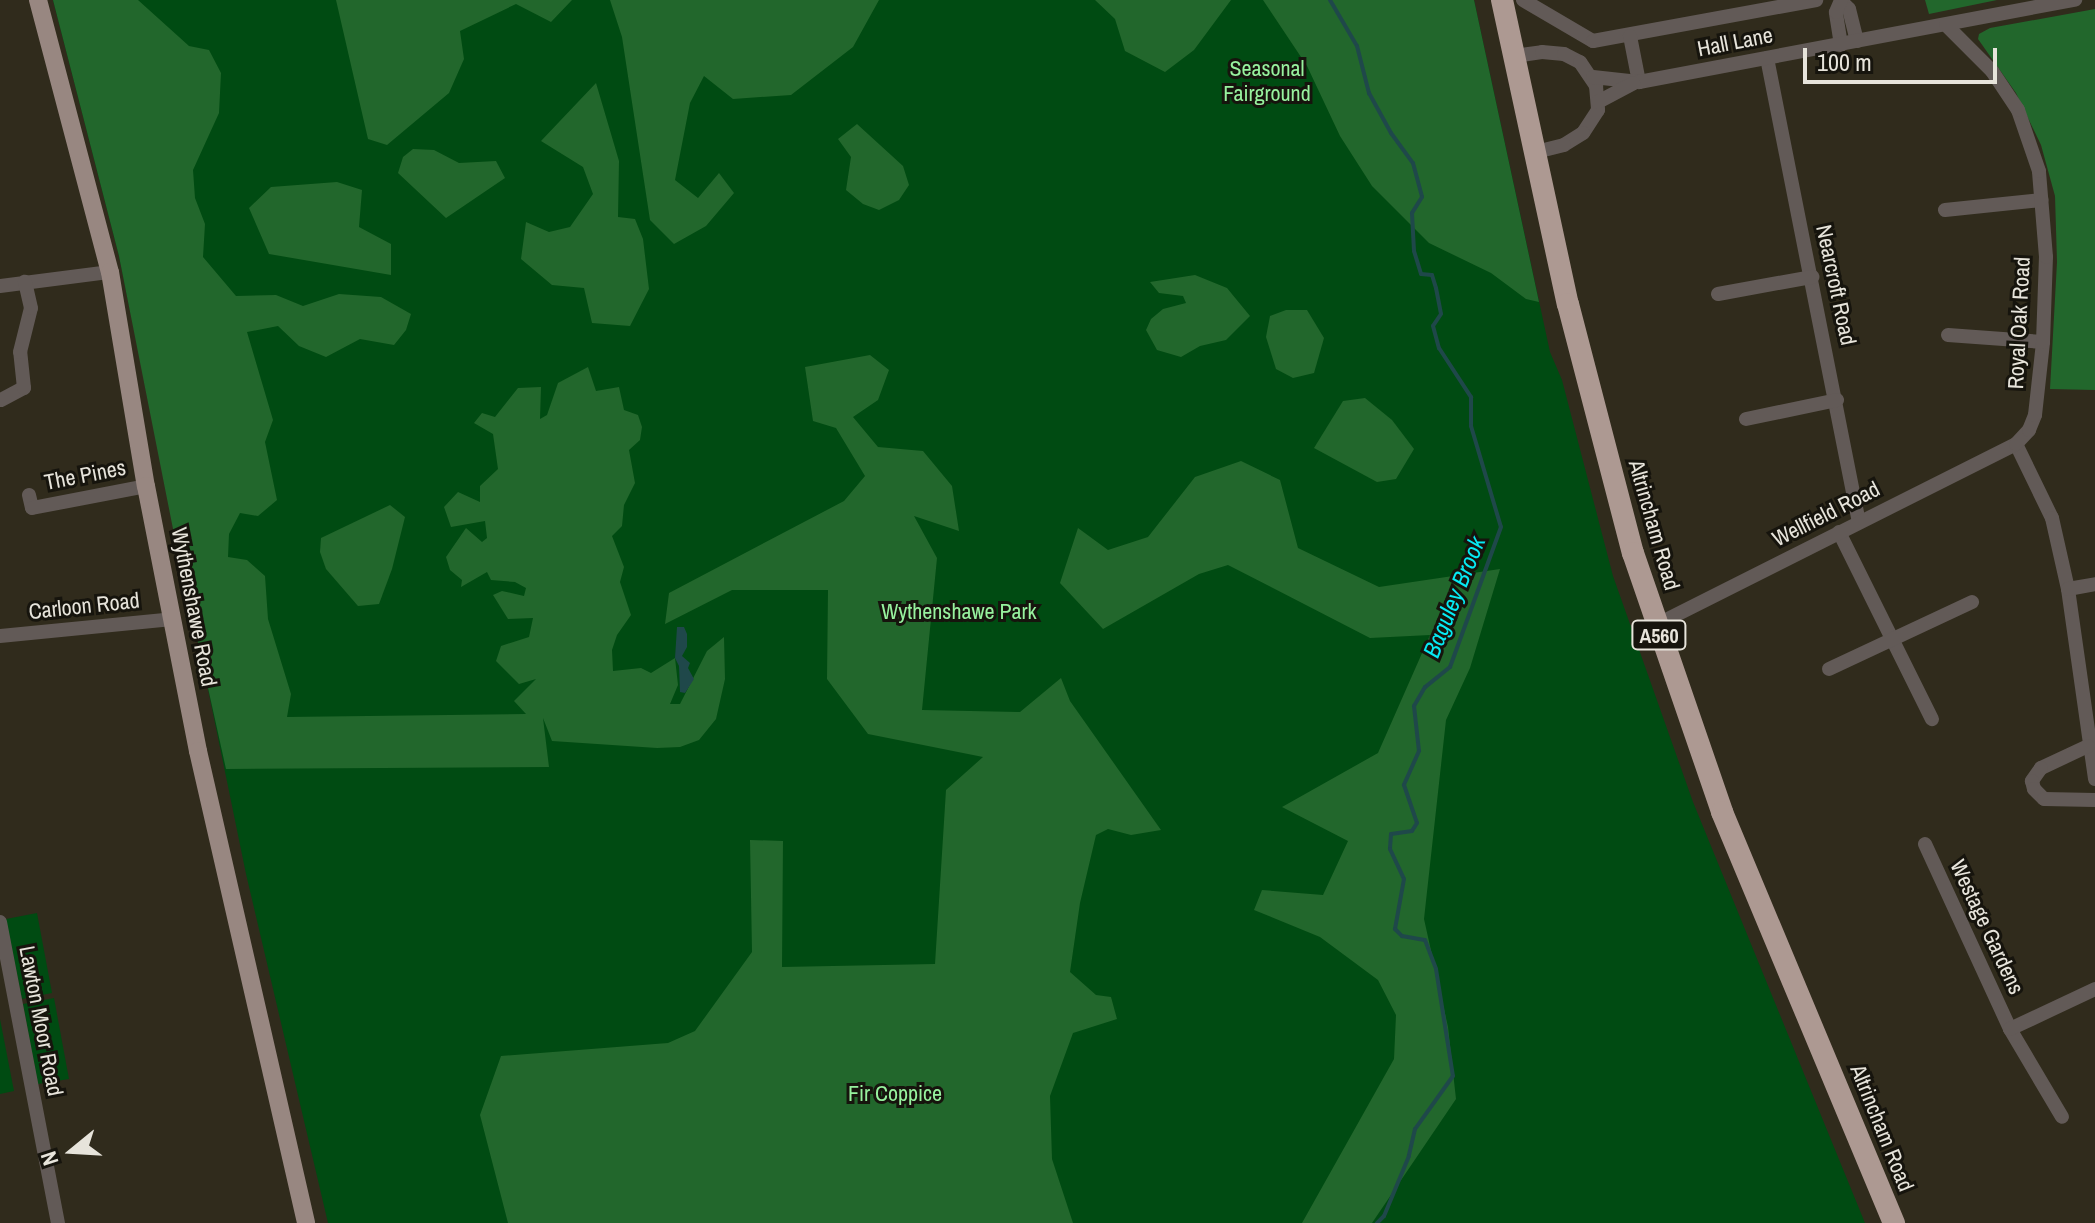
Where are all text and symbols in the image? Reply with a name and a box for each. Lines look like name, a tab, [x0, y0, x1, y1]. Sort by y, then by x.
street label: Hall Lane	[1695, 22, 1775, 62]
scale bar	[1807, 32, 2001, 82]
text: 100 m	[1817, 46, 1872, 78]
park label: Seasonal Fairground	[1223, 55, 1311, 106]
street label: Nearcroft Road	[1810, 222, 1862, 348]
street label: Royal Oak Road	[2002, 256, 2036, 390]
street label: The Pines	[42, 454, 128, 496]
street label: Altrincham Road	[1623, 457, 1685, 593]
street label: Wellfield Road	[1768, 476, 1884, 552]
street label: Wythenshawe Road	[166, 525, 222, 689]
water label: Baguley Brook	[1417, 532, 1491, 662]
street label: Carloon Road	[27, 587, 141, 625]
park label: Wythenshawe Park	[881, 599, 1037, 625]
road number: A560	[1631, 619, 1687, 651]
street label: Westage Gardens	[1944, 856, 2030, 998]
street label: Lawton Moor Road	[14, 944, 68, 1098]
street label: Altrincham Road	[1845, 1061, 1919, 1195]
park label: Fir Coppice	[848, 1081, 942, 1107]
north arrow	[32, 1111, 112, 1191]
text: N	[33, 1148, 65, 1169]

